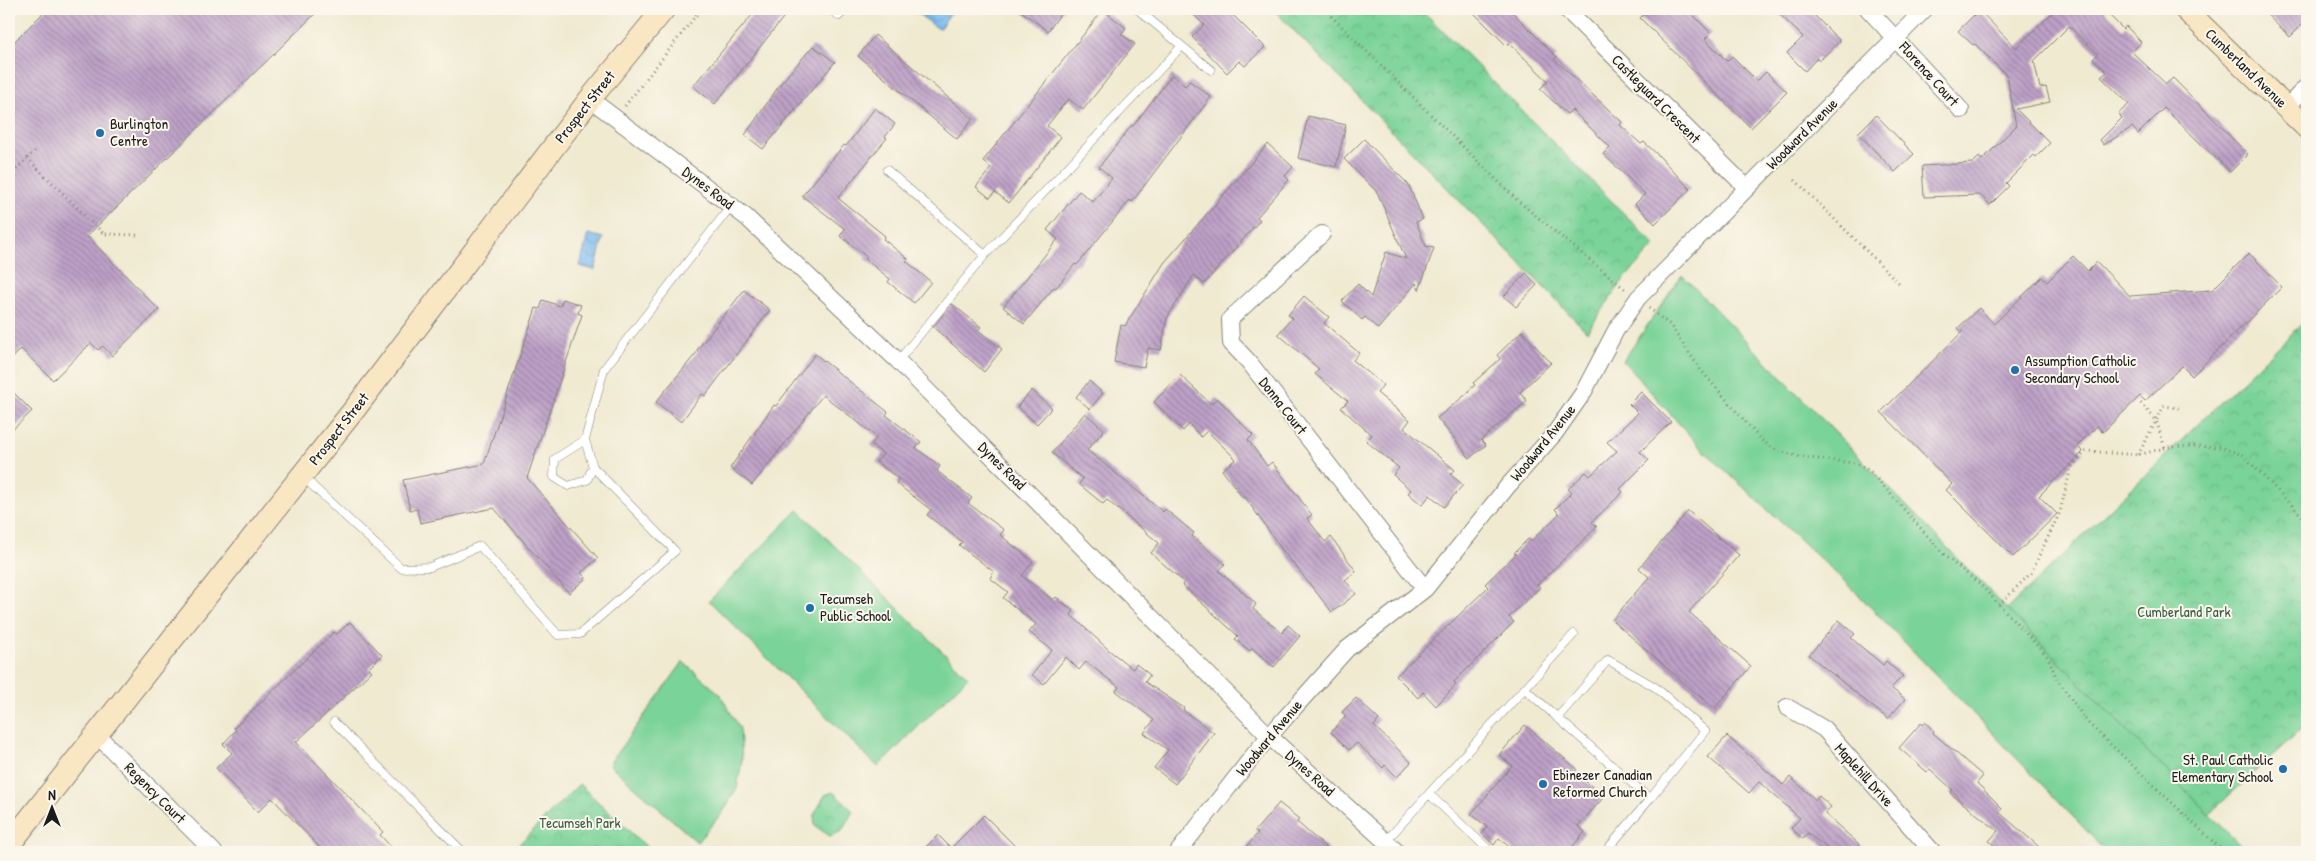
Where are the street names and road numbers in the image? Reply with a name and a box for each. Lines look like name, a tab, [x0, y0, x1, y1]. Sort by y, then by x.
street label: Cumberland Avenue	[2201, 23, 2292, 112]
street label: Florence Court	[1894, 36, 1965, 111]
street label: Castleguard Crescent	[1607, 49, 1706, 148]
street label: Prospect Street	[550, 65, 620, 147]
street label: Woodward Avenue	[1761, 93, 1842, 174]
street label: Dynes Road	[678, 161, 739, 214]
street label: Donna Court	[1254, 373, 1313, 439]
street label: Prospect Street	[304, 387, 374, 469]
street label: Woodward Avenue	[1505, 400, 1580, 485]
street label: Dynes Road	[974, 437, 1031, 494]
street label: Woodward Avenue	[1231, 695, 1307, 780]
street label: Maplehill Drive	[1830, 738, 1899, 811]
street label: Dynes Road	[1281, 745, 1340, 801]
street label: Regency Court	[120, 757, 191, 829]

